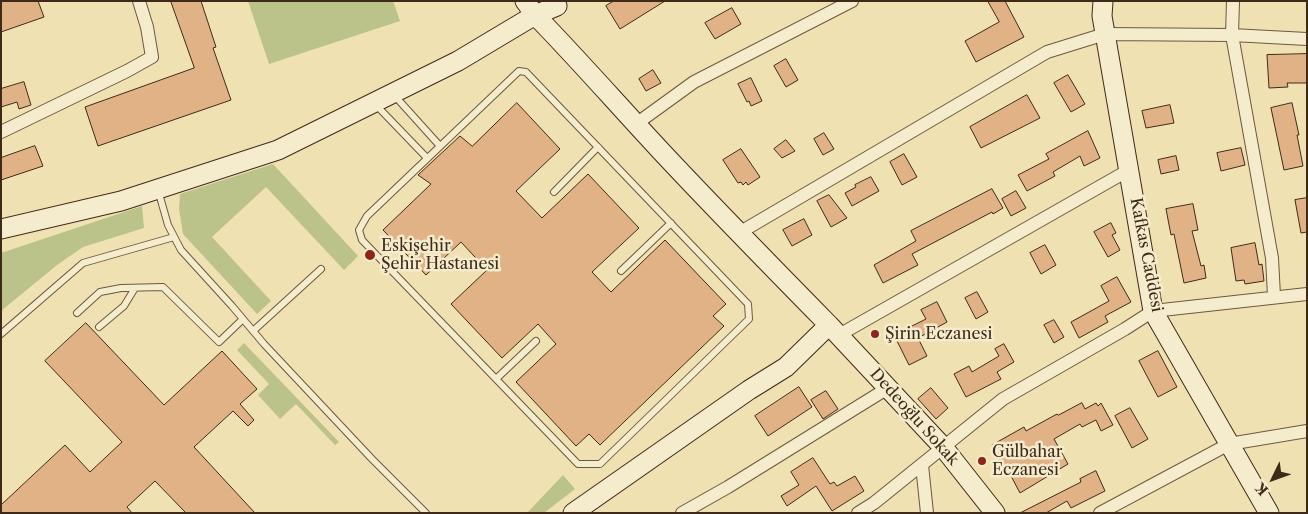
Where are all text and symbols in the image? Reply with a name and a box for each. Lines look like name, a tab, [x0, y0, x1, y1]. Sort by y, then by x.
street label: Kafkas Caddesi	[1125, 196, 1167, 314]
place label: Eskişehir Şehir Hastanesi	[381, 236, 499, 274]
marker: Eskişehir Şehir Hastanesi	[363, 248, 377, 262]
place label: Şirin Eczanesi	[885, 324, 992, 344]
marker: Şirin Eczanesi	[869, 328, 881, 340]
street label: Dedeoğlu Sokak	[866, 365, 962, 469]
place label: Gülbahar Eczanesi	[992, 442, 1063, 480]
north arrow	[1248, 454, 1298, 504]
marker: Gülbahar Eczanesi	[976, 455, 988, 467]
text: K	[1251, 479, 1272, 499]

